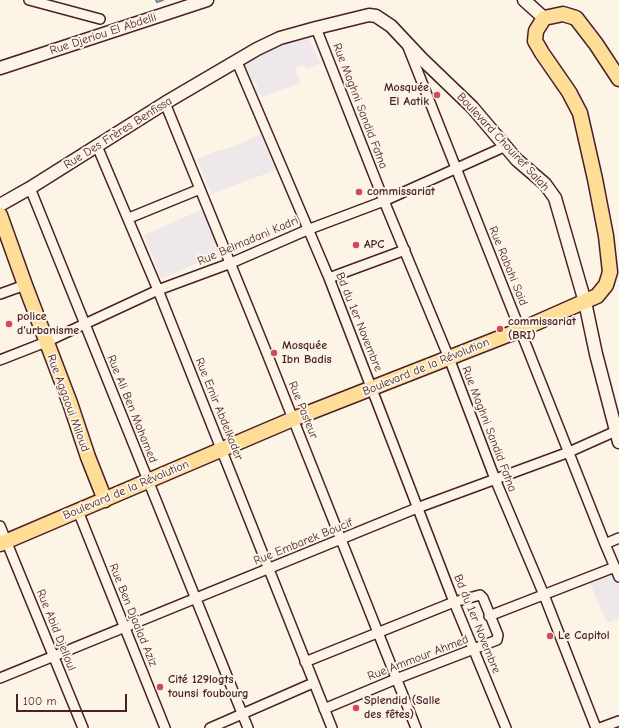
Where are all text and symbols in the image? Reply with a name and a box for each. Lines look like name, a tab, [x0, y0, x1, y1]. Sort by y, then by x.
street label: Rue Djeriou El Abdelli	[48, 10, 158, 58]
street label: Rue Maghni Sandid Fatna	[329, 41, 391, 171]
place label: Mosquée El Aatik	[384, 81, 429, 109]
marker: Mosquée El Aatik	[432, 90, 442, 100]
street label: Boulevard Chouiref Salah	[454, 90, 552, 194]
street label: Rue Des Frères Benfissa	[61, 94, 175, 172]
place label: commissariat	[367, 185, 435, 199]
marker: commissariat	[354, 187, 364, 197]
street label: Rue Belmadani Kadri	[195, 213, 301, 269]
street label: Rue Rabahi Said	[486, 224, 530, 308]
place label: APC	[364, 238, 384, 252]
marker: APC	[351, 240, 361, 250]
street label: Bd du 1er Novembre	[333, 270, 385, 374]
place label: police d'urbanisme	[17, 310, 79, 338]
place label: commissariat (BRI)	[508, 315, 576, 343]
marker: police d'urbanisme	[4, 319, 14, 329]
marker: commissariat (BRI)	[495, 324, 505, 334]
street label: Boulevard de la Révolution	[360, 335, 492, 399]
place label: Mosquée Ibn Badis	[282, 339, 332, 367]
marker: Mosquée Ibn Badis	[269, 348, 279, 358]
street label: Rue Aggaoui Miloud	[44, 352, 92, 454]
street label: Rue Ali Ben Mohamed	[104, 353, 160, 465]
street label: Rue Emir Abdelkader	[192, 356, 246, 462]
street label: Rue Maghni Sandid Fatna	[458, 364, 520, 494]
street label: Rue Pasteur	[285, 379, 321, 441]
street label: Boulevard de la Révolution	[61, 457, 191, 523]
street label: Rue Embarek Boucif	[252, 516, 354, 568]
street label: Rue Ben Djaalad Aziz	[106, 562, 160, 668]
street label: Bd du 1er Novembre	[451, 572, 503, 676]
street label: Rue Abid Djelloul	[33, 587, 79, 673]
place label: Le Capitol	[558, 629, 609, 643]
marker: Le Capitol	[545, 631, 555, 641]
street label: Rue Ammour Ahmed	[365, 632, 471, 684]
place label: Cité 129logts tounsi foubourg	[168, 673, 249, 701]
marker: Cité 129logts tounsi foubourg	[155, 682, 165, 692]
scale bar	[18, 686, 129, 712]
text: 100 m	[23, 694, 56, 708]
place label: Splendid (Salle des fêtes)	[364, 694, 440, 722]
marker: Splendid (Salle des fêtes)	[351, 703, 361, 713]

